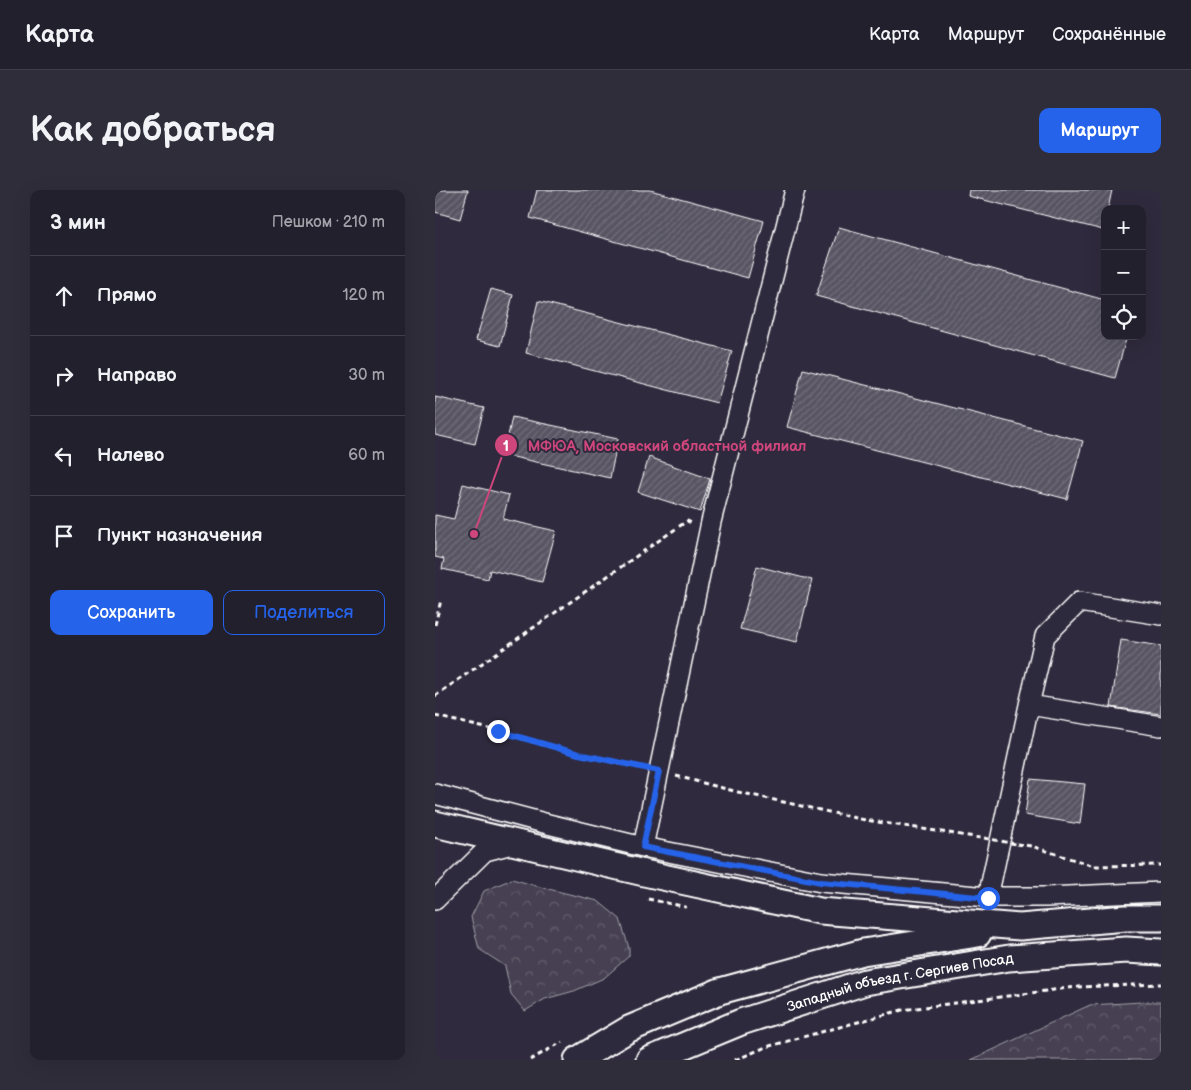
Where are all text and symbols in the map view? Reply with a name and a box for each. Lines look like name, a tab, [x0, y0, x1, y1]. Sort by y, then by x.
text: Карта	[25, 20, 94, 49]
text: Карта	[869, 24, 920, 45]
text: Маршрут	[948, 24, 1024, 45]
text: Сохранённые	[1052, 24, 1166, 45]
button: Маршрут	[1039, 108, 1161, 153]
text: Как добраться	[30, 109, 276, 152]
map controls	[1101, 205, 1146, 340]
button: +	[1101, 205, 1146, 250]
text: 3 мин	[50, 210, 106, 235]
text: Пешком · 210 m	[272, 213, 385, 232]
button: −	[1101, 250, 1146, 295]
icon: ahead	[50, 282, 78, 310]
text: Прямо	[97, 284, 157, 307]
text: 120 m	[342, 286, 385, 305]
button: locate	[1101, 295, 1146, 340]
icon: right	[50, 362, 78, 390]
text: Направо	[97, 364, 177, 387]
text: 30 m	[348, 366, 385, 385]
callout: МФЮА, Московский областной филиал	[493, 430, 817, 460]
text: 1	[503, 437, 509, 456]
text: МФЮА, Московский областной филиал	[528, 437, 806, 456]
icon: left	[50, 442, 78, 470]
text: Налево	[97, 444, 164, 467]
text: 60 m	[348, 446, 385, 465]
icon: arrive	[50, 522, 78, 550]
text: Пункт назначения	[97, 524, 262, 547]
button: Сохранить	[50, 590, 213, 635]
button: Поделиться	[223, 590, 385, 635]
route end	[487, 720, 510, 743]
route start	[977, 887, 1000, 910]
street label: Западный объезд г. Сергиев Посад	[785, 949, 1015, 1016]

